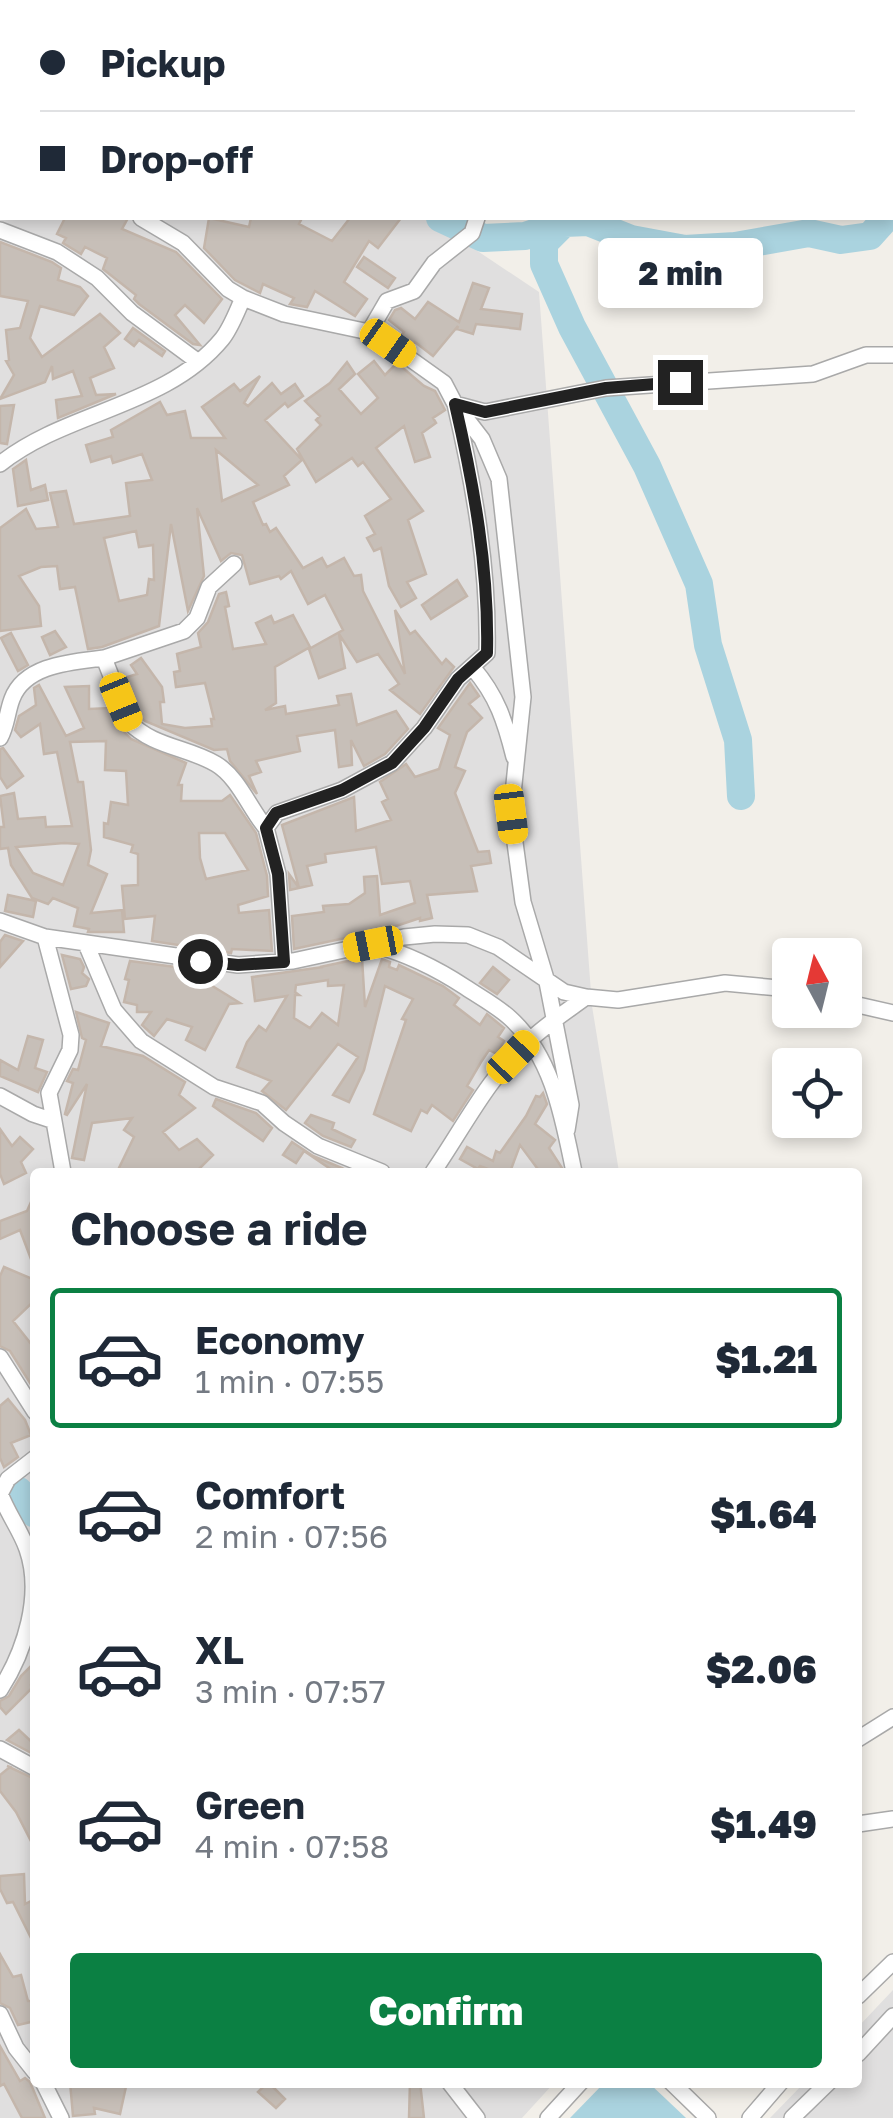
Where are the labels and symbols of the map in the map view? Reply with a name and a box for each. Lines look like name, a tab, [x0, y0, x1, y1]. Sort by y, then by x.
callout: 2 min	[598, 237, 762, 307]
car	[355, 314, 421, 372]
route end	[658, 360, 703, 405]
car	[96, 669, 146, 735]
car	[492, 782, 530, 846]
car	[341, 924, 405, 964]
north arrow	[772, 938, 862, 1028]
route start	[178, 939, 223, 984]
car	[481, 1025, 545, 1089]

